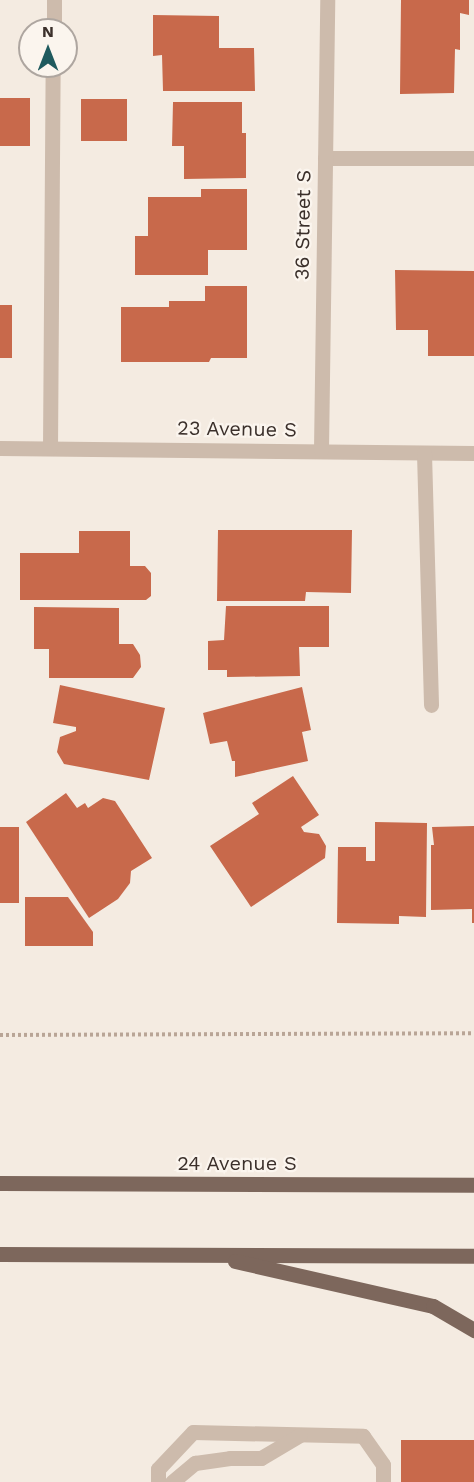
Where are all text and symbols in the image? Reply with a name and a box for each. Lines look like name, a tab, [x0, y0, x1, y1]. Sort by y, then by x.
north arrow	[18, 18, 78, 78]
text: N	[42, 22, 54, 41]
street label: 36 Street S	[290, 170, 316, 280]
street label: 23 Avenue S	[177, 416, 297, 442]
street label: 24 Avenue S	[177, 1151, 297, 1175]

